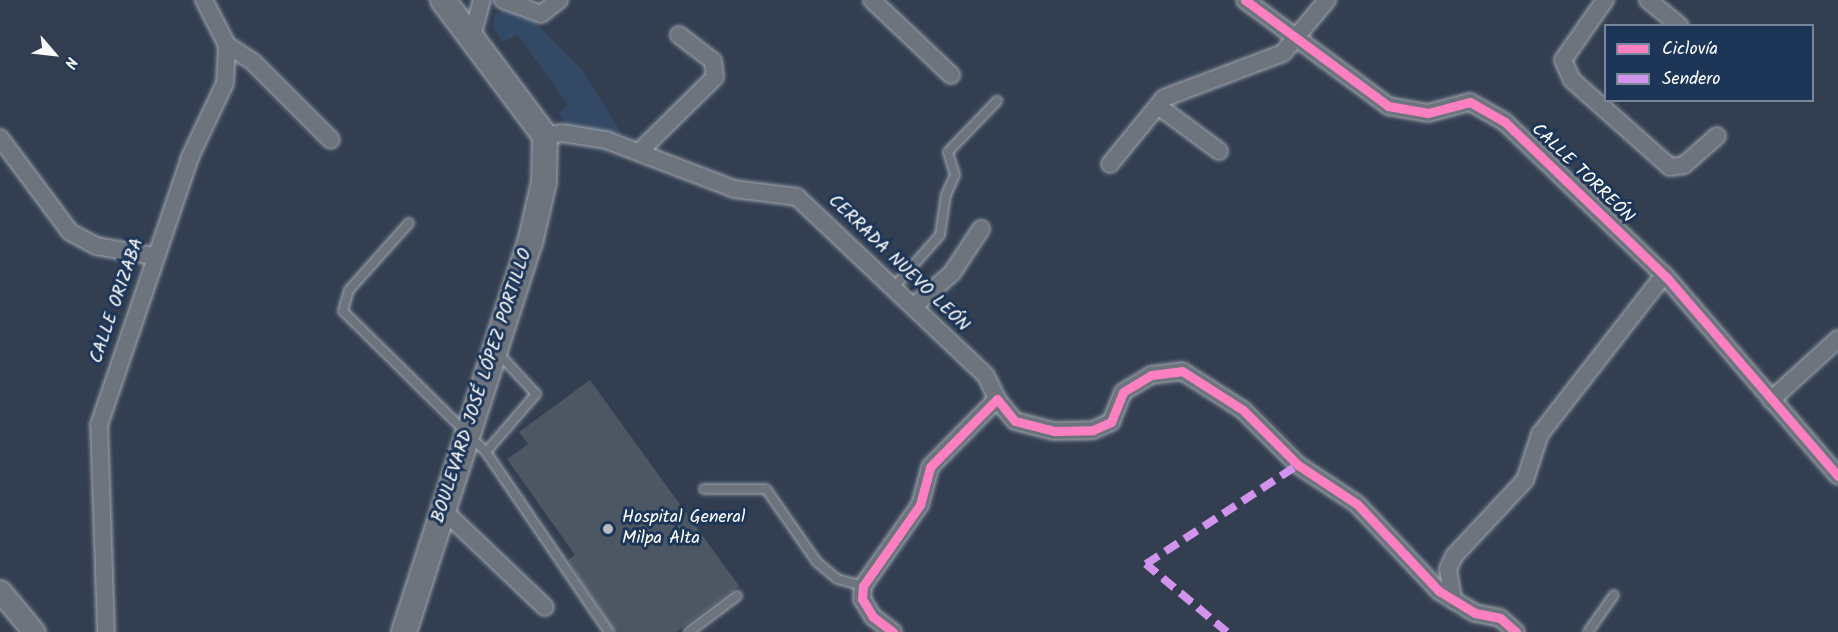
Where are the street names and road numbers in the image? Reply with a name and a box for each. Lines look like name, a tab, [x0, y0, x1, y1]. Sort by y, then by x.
street label: CALLE TORREÓN	[1526, 119, 1638, 229]
street label: CERRADA NUEVO LEÓN	[823, 191, 973, 337]
street label: CALLE ORIZABA	[87, 236, 149, 366]
street label: BOULEVARD JOSÉ LÓPEZ PORTILLO	[428, 246, 538, 526]

